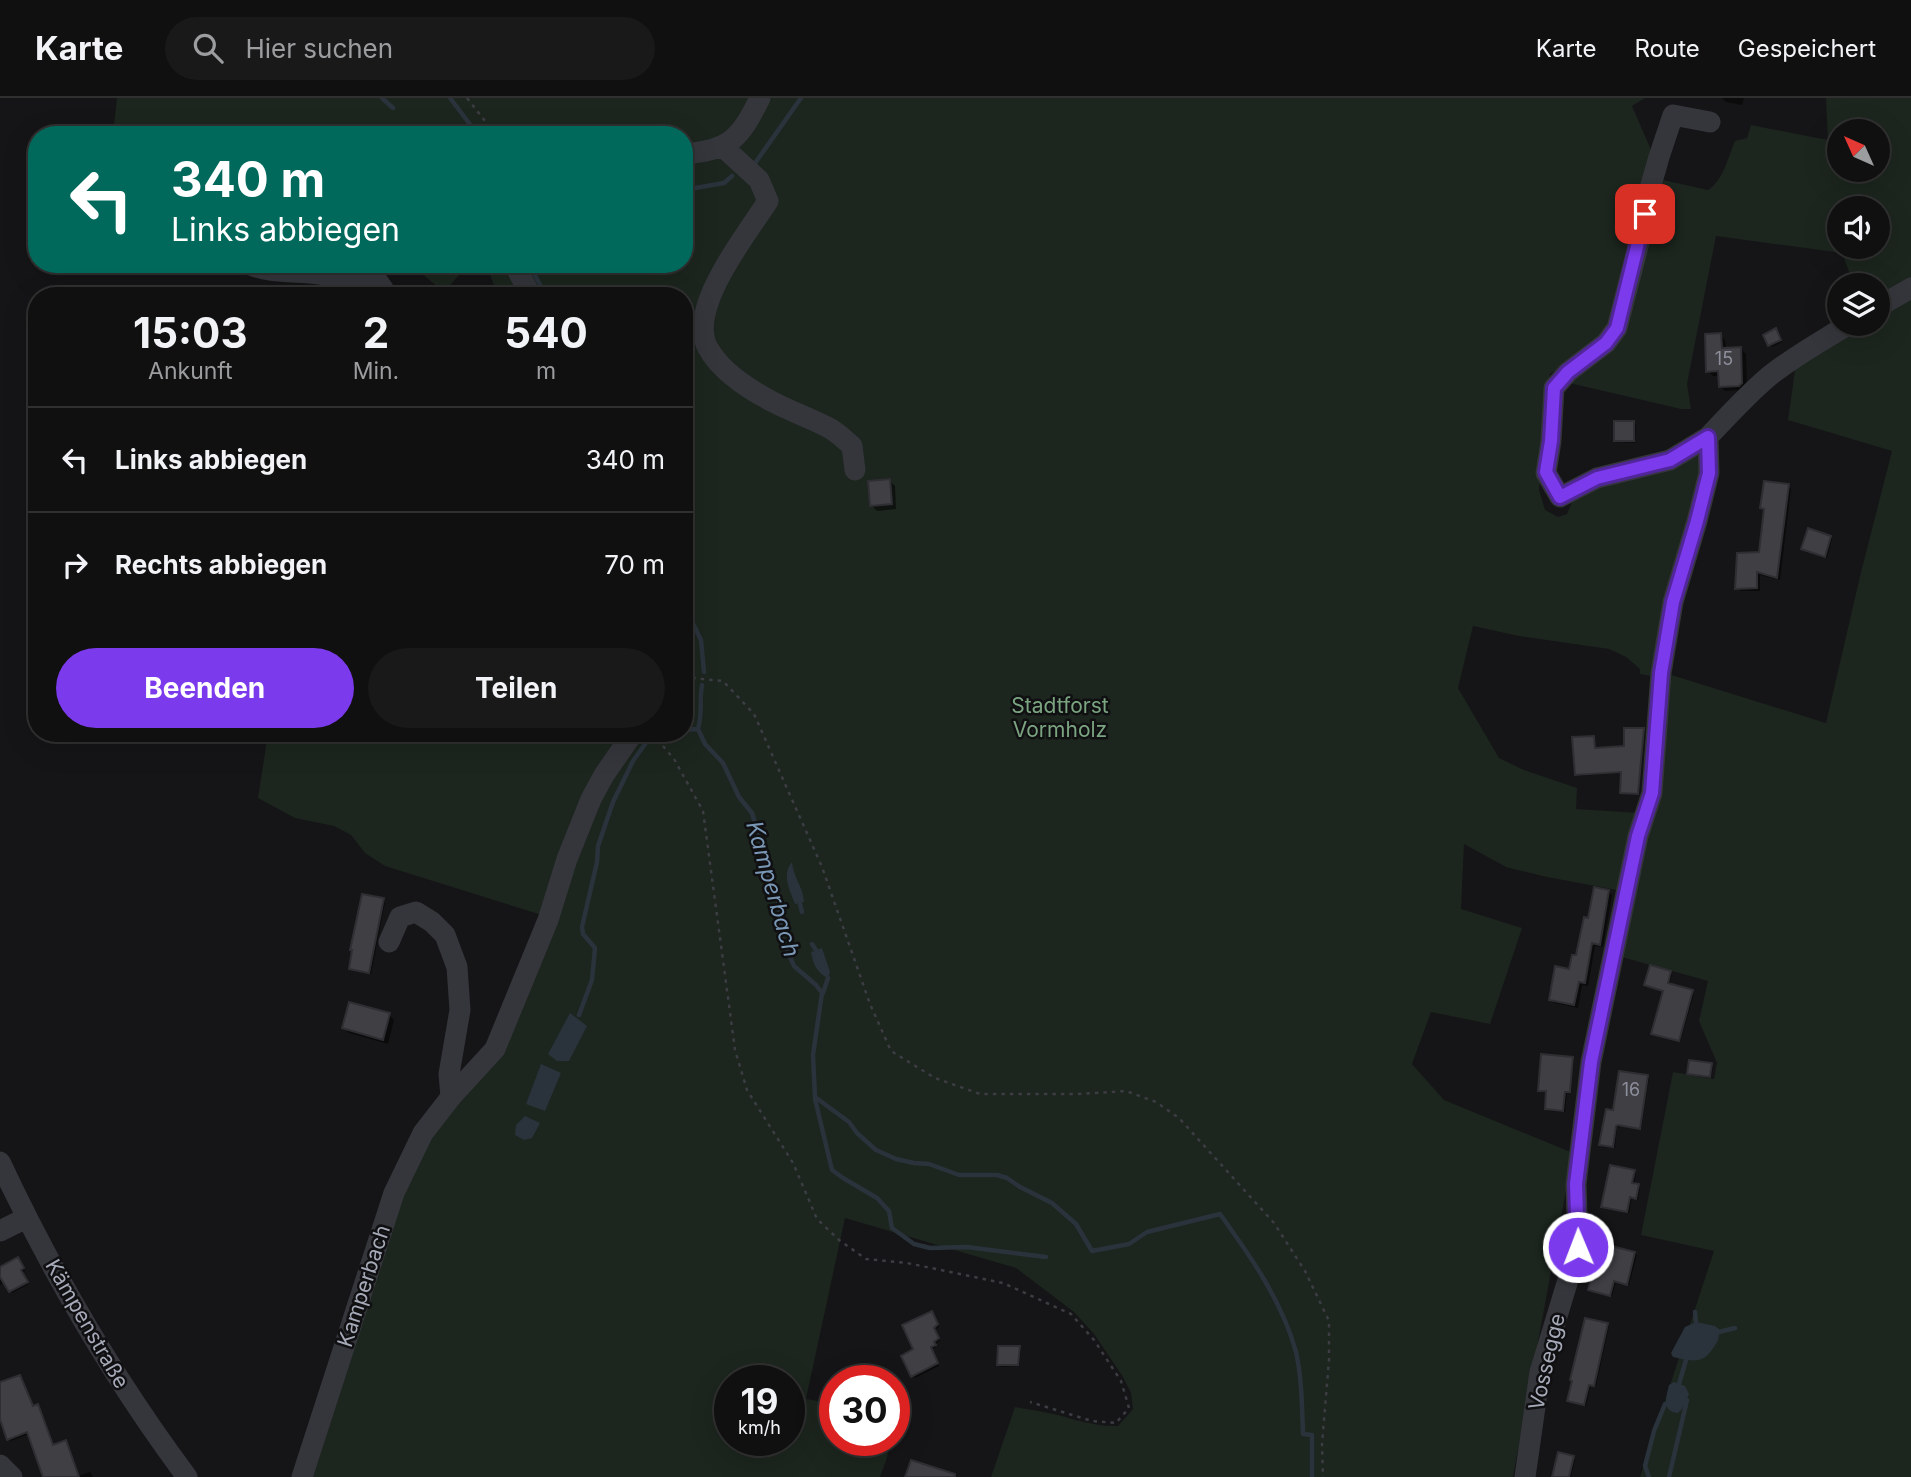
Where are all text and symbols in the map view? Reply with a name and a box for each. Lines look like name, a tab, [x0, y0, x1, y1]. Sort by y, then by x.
search box	[165, 17, 655, 80]
text: Karte	[35, 28, 123, 68]
icon: search	[189, 29, 227, 67]
text: Hier suchen	[245, 33, 393, 64]
text: Karte	[1536, 34, 1596, 63]
text: Route	[1634, 34, 1700, 63]
text: Gespeichert	[1738, 34, 1876, 63]
north arrow	[1827, 119, 1890, 182]
map controls	[1827, 119, 1890, 336]
text: 340 m	[171, 150, 325, 209]
icon: left	[56, 154, 147, 245]
pin	[1615, 184, 1675, 244]
icon: arrive	[1626, 195, 1664, 233]
button: sound	[1827, 196, 1890, 259]
text: Links abbiegen	[171, 210, 400, 249]
button: layers	[1827, 273, 1890, 336]
text: 15:03	[133, 307, 248, 358]
text: 2	[363, 307, 389, 358]
text: 540	[504, 307, 588, 358]
house number: 15	[1715, 348, 1733, 369]
text: Ankunft	[148, 357, 233, 385]
text: Min.	[353, 357, 399, 385]
text: m	[536, 357, 556, 385]
icon: left	[56, 441, 94, 479]
text: Links abbiegen	[115, 444, 307, 475]
text: 340 m	[586, 444, 665, 475]
icon: right	[56, 546, 94, 584]
text: Rechts abbiegen	[115, 549, 327, 580]
text: 70 m	[604, 549, 665, 580]
button: Beenden	[56, 648, 354, 728]
button: Teilen	[368, 648, 665, 728]
park label: Stadtforst Vormholz	[1011, 693, 1109, 742]
water label: Kamperbach	[740, 818, 806, 960]
house number: 16	[1622, 1079, 1640, 1100]
position arrow	[1541, 1210, 1615, 1284]
street label: Kamperbach	[332, 1222, 395, 1350]
street label: Kämpenstraße	[40, 1255, 134, 1393]
street label: Vossegge	[1523, 1311, 1570, 1413]
speed limit sign: 30	[819, 1365, 910, 1456]
text: 19	[741, 1380, 778, 1422]
text: km/h	[738, 1417, 781, 1438]

